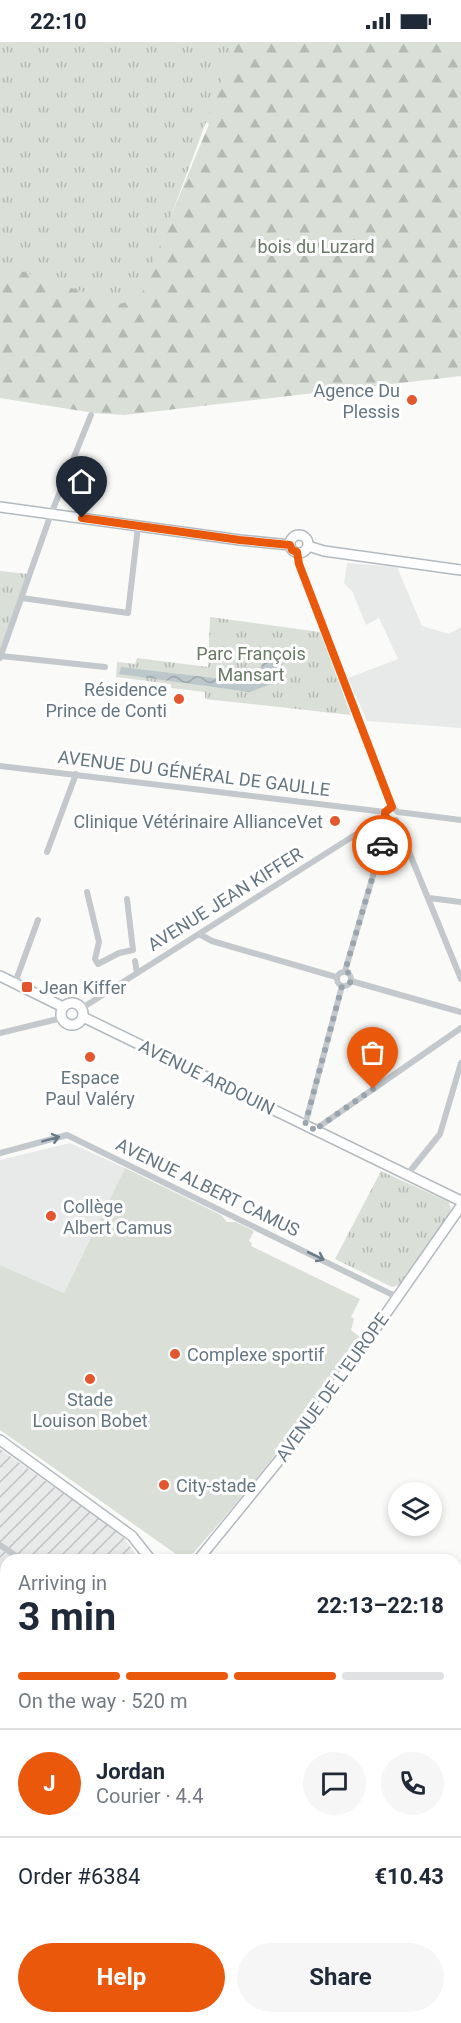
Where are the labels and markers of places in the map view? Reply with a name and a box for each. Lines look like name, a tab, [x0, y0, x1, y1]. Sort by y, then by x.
place label: Agence Du Plessis	[313, 380, 400, 422]
marker: Agence Du Plessis	[405, 393, 419, 407]
pin	[56, 456, 107, 518]
place label: Résidence Prince de Conti	[45, 679, 167, 721]
marker: Résidence Prince de Conti	[172, 692, 186, 706]
place label: Clinique Vétérinaire AllianceVet	[73, 811, 323, 832]
marker: Clinique Vétérinaire AllianceVet	[328, 814, 342, 828]
place label: Jean Kiffer	[39, 977, 126, 998]
marker: Jean Kiffer	[20, 980, 34, 994]
pin	[347, 1027, 398, 1089]
marker: Espace Paul Valéry	[83, 1050, 97, 1064]
place label: Espace Paul Valéry	[45, 1067, 135, 1109]
place label: Collège Albert Camus	[63, 1196, 172, 1238]
marker: Collège Albert Camus	[44, 1209, 58, 1223]
place label: Complexe sportif	[187, 1344, 325, 1365]
marker: Complexe sportif	[168, 1347, 182, 1361]
marker: Stade Louison Bobet	[83, 1372, 97, 1386]
place label: Stade Louison Bobet	[32, 1389, 148, 1431]
place label: City-stade	[176, 1475, 256, 1496]
marker: City-stade	[157, 1478, 171, 1492]

